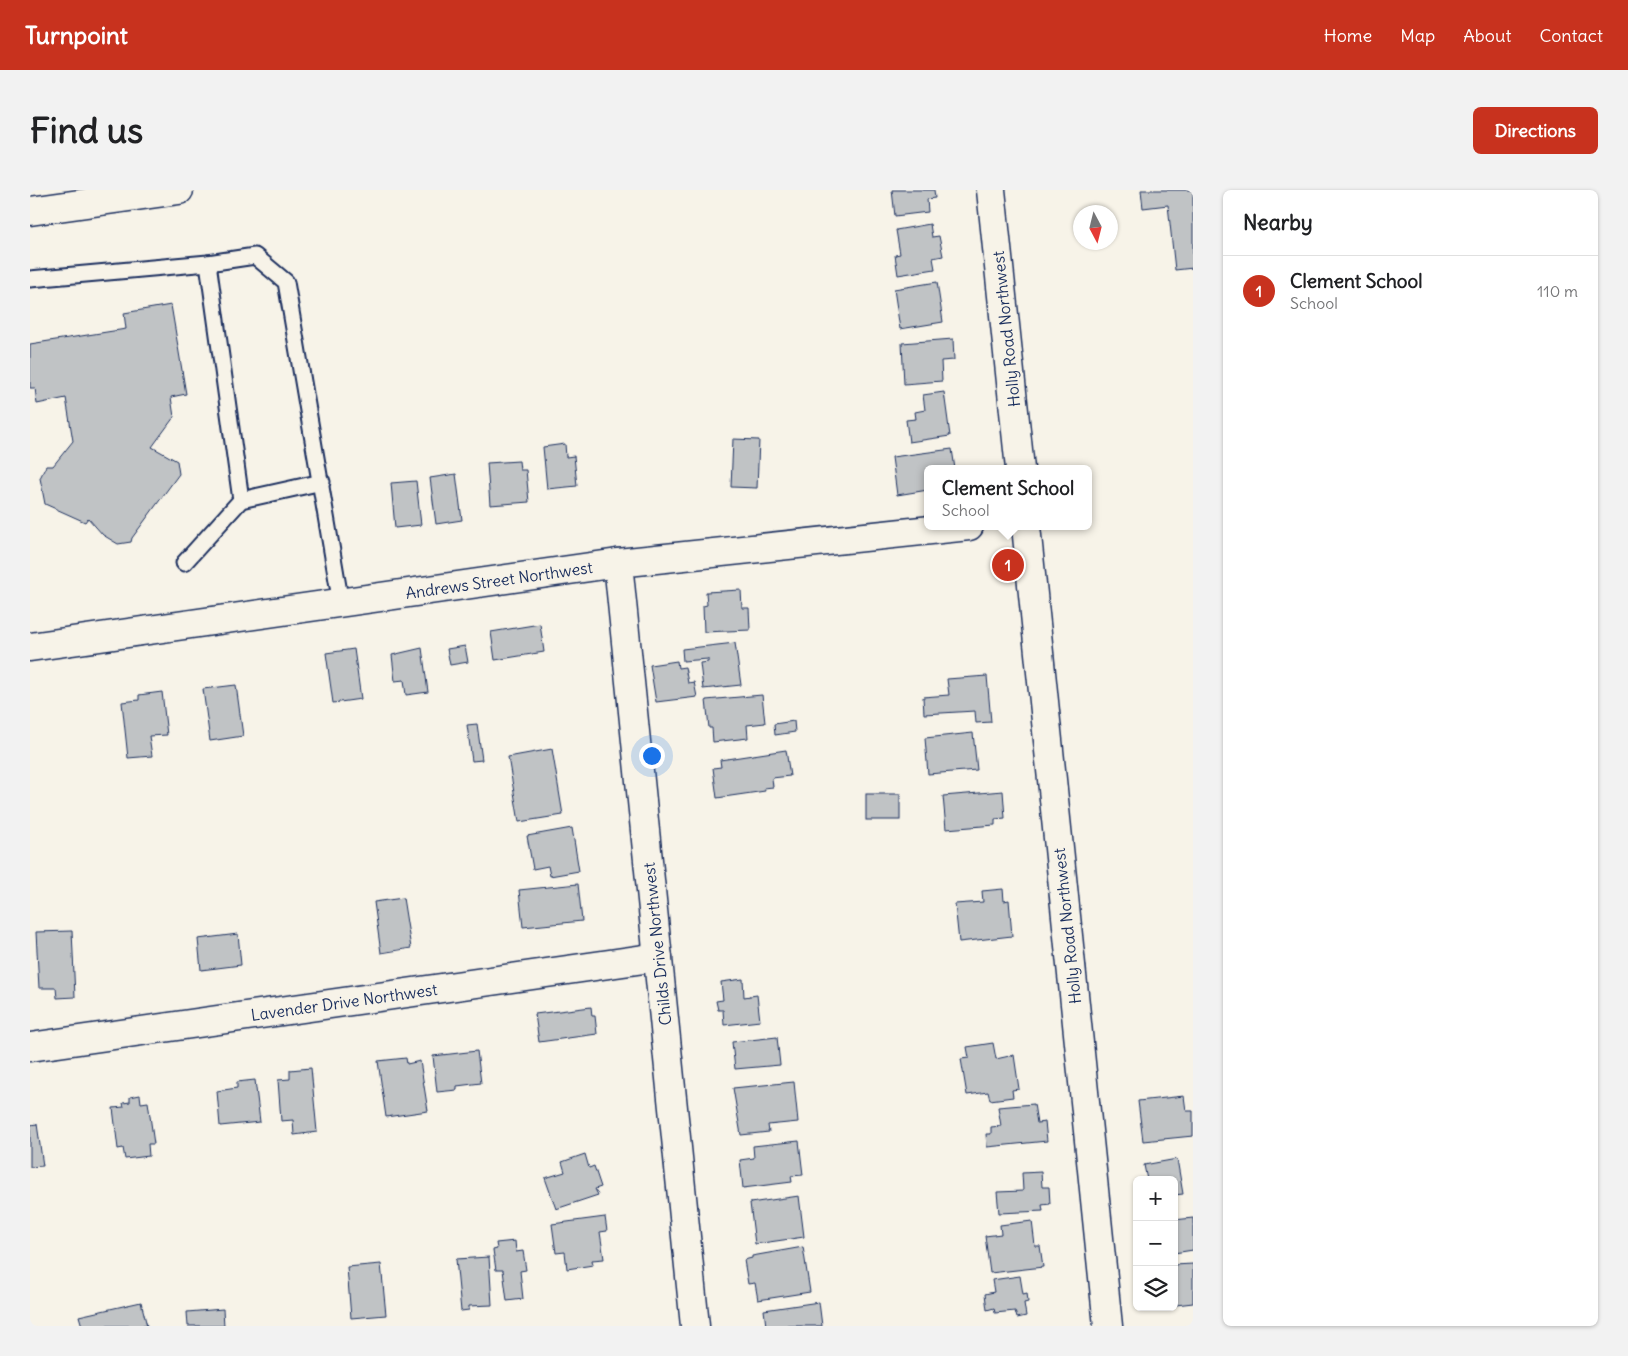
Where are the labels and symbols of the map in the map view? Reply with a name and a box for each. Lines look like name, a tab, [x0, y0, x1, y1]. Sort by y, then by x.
north arrow	[1073, 205, 1118, 250]
street label: Holly Road Northwest	[988, 249, 1024, 408]
pin: 1	[992, 546, 1024, 584]
street label: Andrews Street Northwest	[404, 557, 594, 603]
your location	[639, 743, 665, 769]
street label: Holly Road Northwest	[1049, 846, 1085, 1005]
street label: Childs Drive Northwest	[638, 861, 676, 1027]
street label: Lavender Drive Northwest	[249, 979, 439, 1025]

